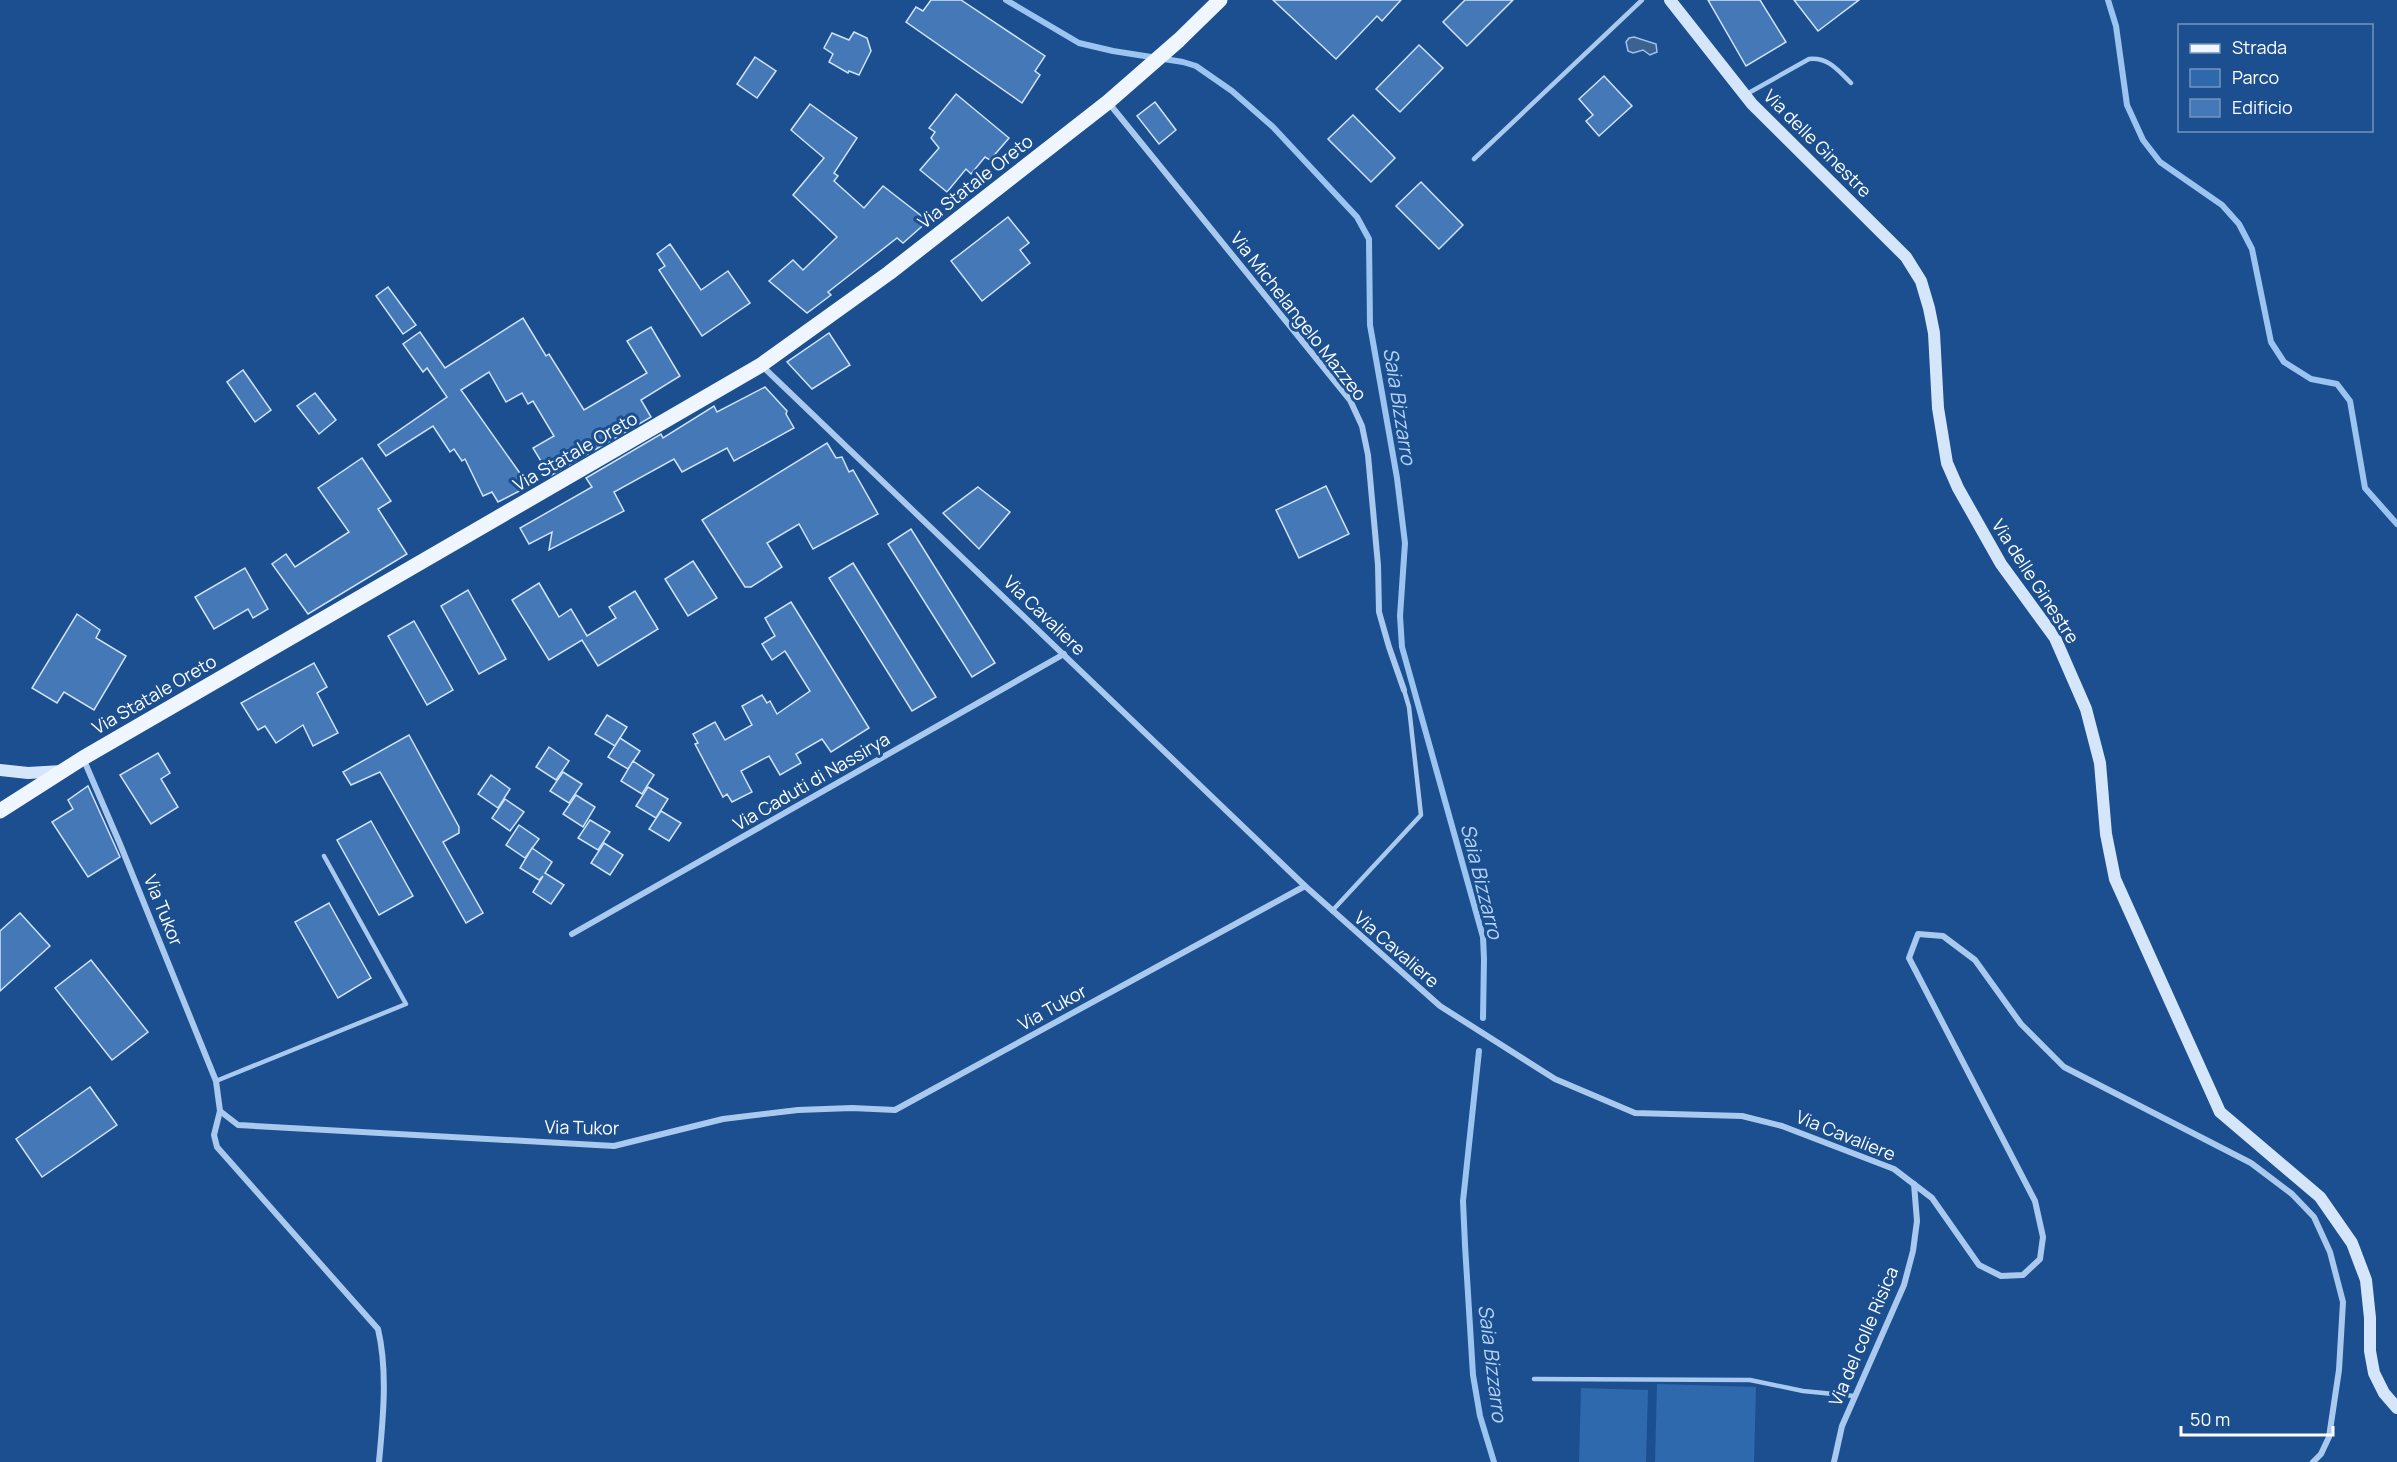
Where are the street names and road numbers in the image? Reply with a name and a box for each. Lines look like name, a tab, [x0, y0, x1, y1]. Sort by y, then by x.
street label: Via delle Ginestre	[1759, 84, 1877, 202]
street label: Via Statale Oreto	[913, 129, 1037, 233]
street label: Via Michelangelo Mazzeo	[1226, 227, 1372, 405]
street label: Via Statale Oreto	[509, 406, 641, 496]
street label: Via delle Ginestre	[1987, 514, 2085, 648]
street label: Via Cavaliere	[999, 570, 1091, 660]
street label: Via Statale Oreto	[88, 649, 220, 739]
street label: Via Caduti di Nassirya	[728, 726, 894, 836]
street label: Via Tukor	[139, 871, 189, 950]
street label: Via Cavaliere	[1349, 905, 1445, 993]
street label: Via Tukor	[1014, 978, 1091, 1036]
street label: Via Cavaliere	[1793, 1104, 1899, 1166]
street label: Via Tukor	[544, 1114, 620, 1140]
street label: Via del colle Risica	[1823, 1263, 1903, 1409]

